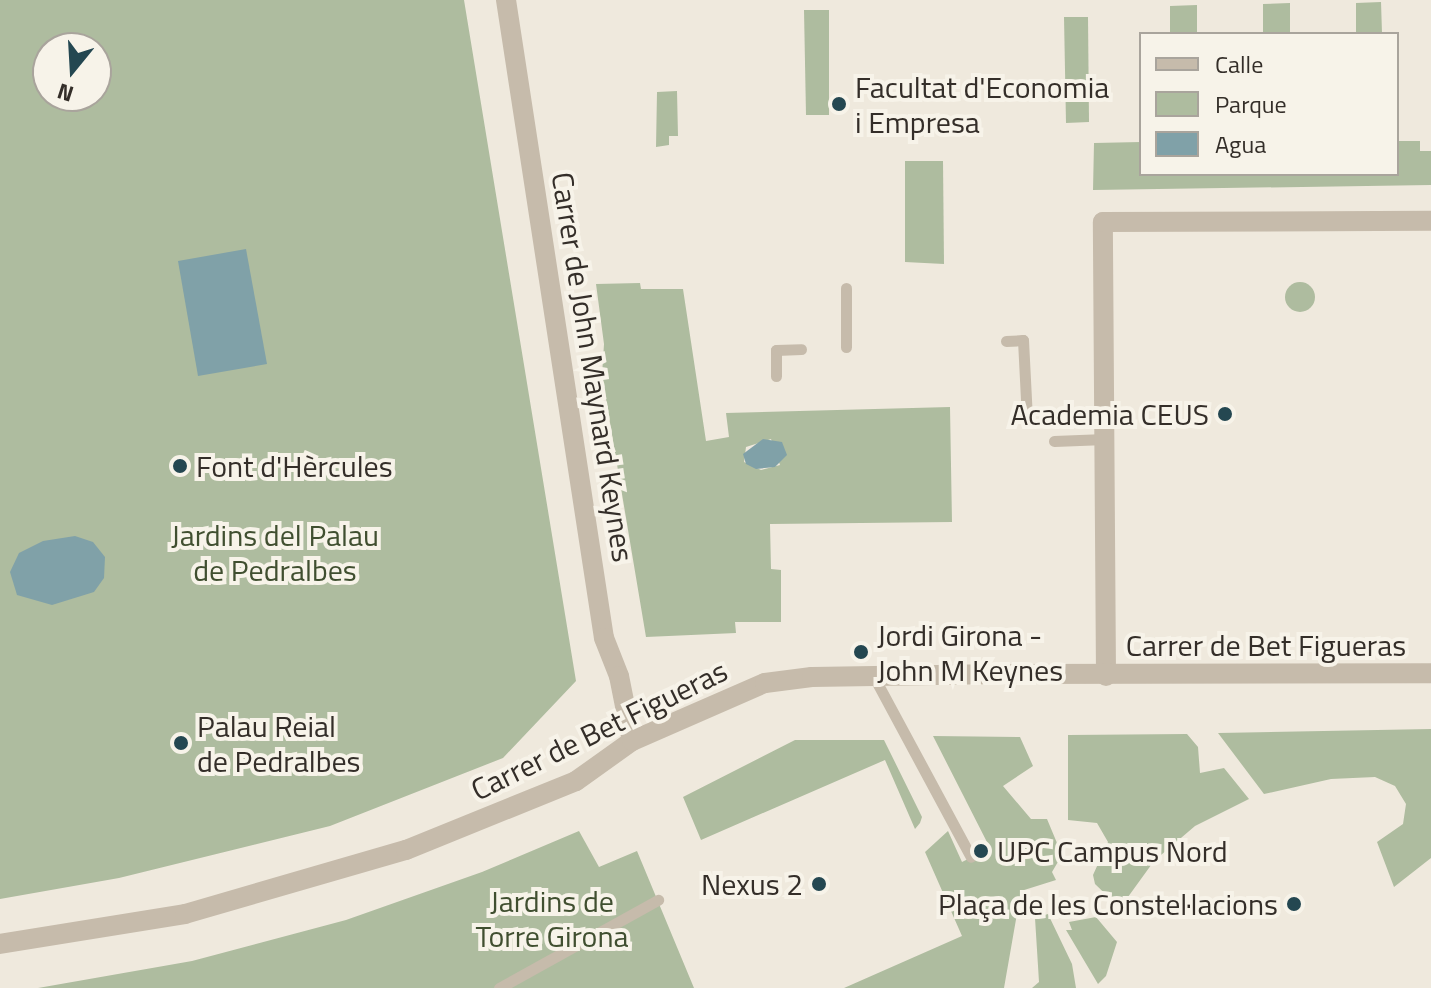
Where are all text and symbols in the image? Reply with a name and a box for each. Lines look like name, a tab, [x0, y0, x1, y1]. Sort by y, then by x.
north arrow	[32, 32, 112, 112]
legend	[1139, 32, 1399, 176]
text: Calle	[1215, 46, 1263, 82]
place label: Facultat d'Economia i Empresa	[855, 69, 1109, 140]
text: N	[53, 74, 78, 111]
text: Parque	[1215, 86, 1287, 122]
marker: Facultat d'Economia i Empresa	[830, 95, 848, 113]
text: Agua	[1215, 126, 1266, 162]
street label: Carrer de John Maynard Keynes	[544, 170, 642, 564]
place label: Academia CEUS	[1010, 396, 1209, 432]
marker: Academia CEUS	[1216, 405, 1234, 423]
place label: Font d'Hèrcules	[196, 448, 393, 484]
marker: Font d'Hèrcules	[171, 457, 189, 475]
park label: Jardins del Palau de Pedralbes	[171, 517, 379, 588]
place label: Jordi Girona - John M Keynes	[877, 617, 1063, 688]
street label: Carrer de Bet Figueras	[1126, 627, 1406, 663]
marker: Jordi Girona - John M Keynes	[852, 643, 870, 661]
street label: Carrer de Bet Figueras	[465, 652, 733, 808]
place label: Palau Reial de Pedralbes	[197, 708, 361, 778]
marker: Palau Reial de Pedralbes	[172, 734, 190, 752]
place label: UPC Campus Nord	[997, 833, 1228, 869]
marker: UPC Campus Nord	[972, 842, 990, 860]
place label: Nexus 2	[701, 866, 803, 902]
marker: Nexus 2	[810, 875, 828, 893]
park label: Jardins de Torre Girona	[475, 883, 629, 954]
place label: Plaça de les Constel·lacions	[938, 886, 1278, 922]
marker: Plaça de les Constel·lacions	[1285, 895, 1303, 913]

